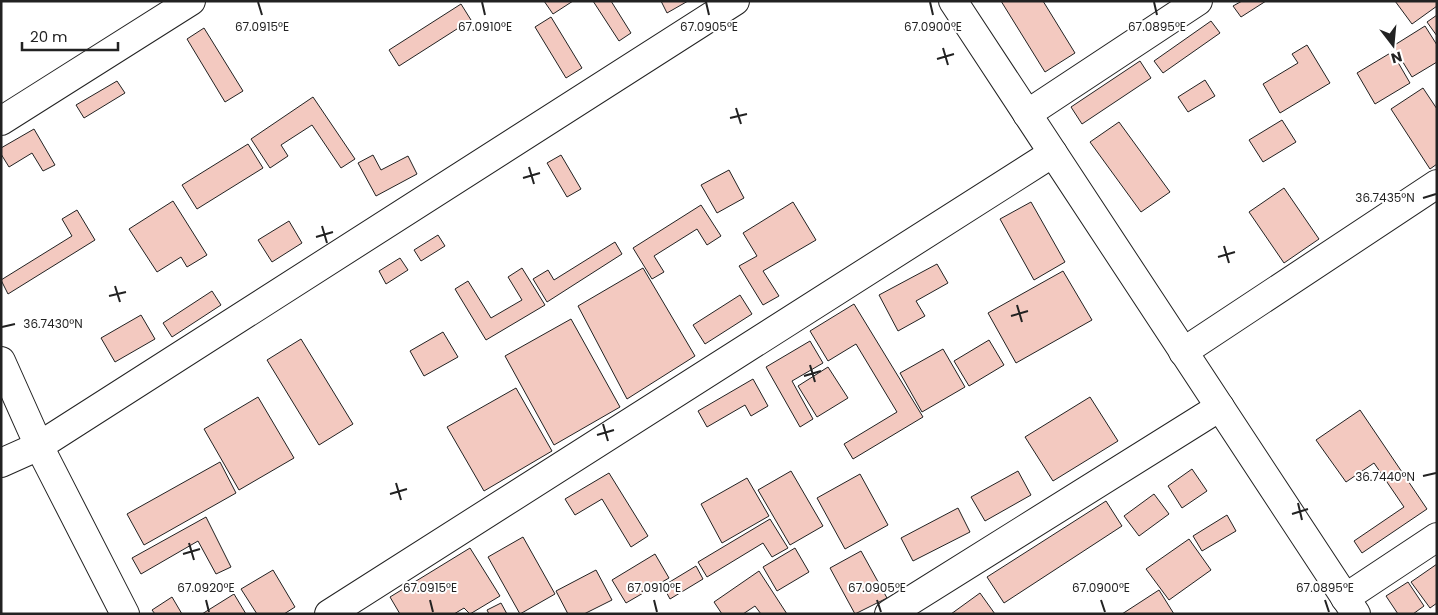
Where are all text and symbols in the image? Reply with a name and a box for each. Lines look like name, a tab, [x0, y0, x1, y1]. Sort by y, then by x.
text: 67.0915°E	[235, 18, 289, 35]
text: 67.0910°E	[458, 18, 512, 35]
text: 67.0905°E	[680, 18, 738, 35]
text: 67.0900°E	[904, 18, 962, 35]
text: 67.0895°E	[1128, 18, 1186, 35]
scale bar	[22, 20, 119, 52]
north arrow	[1368, 20, 1418, 70]
text: 20 m	[30, 26, 68, 47]
text: N	[1389, 46, 1404, 69]
text: 36.7435°N	[1355, 189, 1415, 206]
text: 36.7430°N	[23, 315, 83, 332]
text: 36.7440°N	[1355, 468, 1415, 485]
text: 67.0920°E	[177, 579, 235, 596]
text: 67.0915°E	[403, 579, 457, 596]
text: 67.0910°E	[627, 579, 681, 596]
text: 67.0905°E	[848, 579, 906, 596]
text: 67.0900°E	[1072, 579, 1130, 596]
text: 67.0895°E	[1296, 579, 1354, 596]

